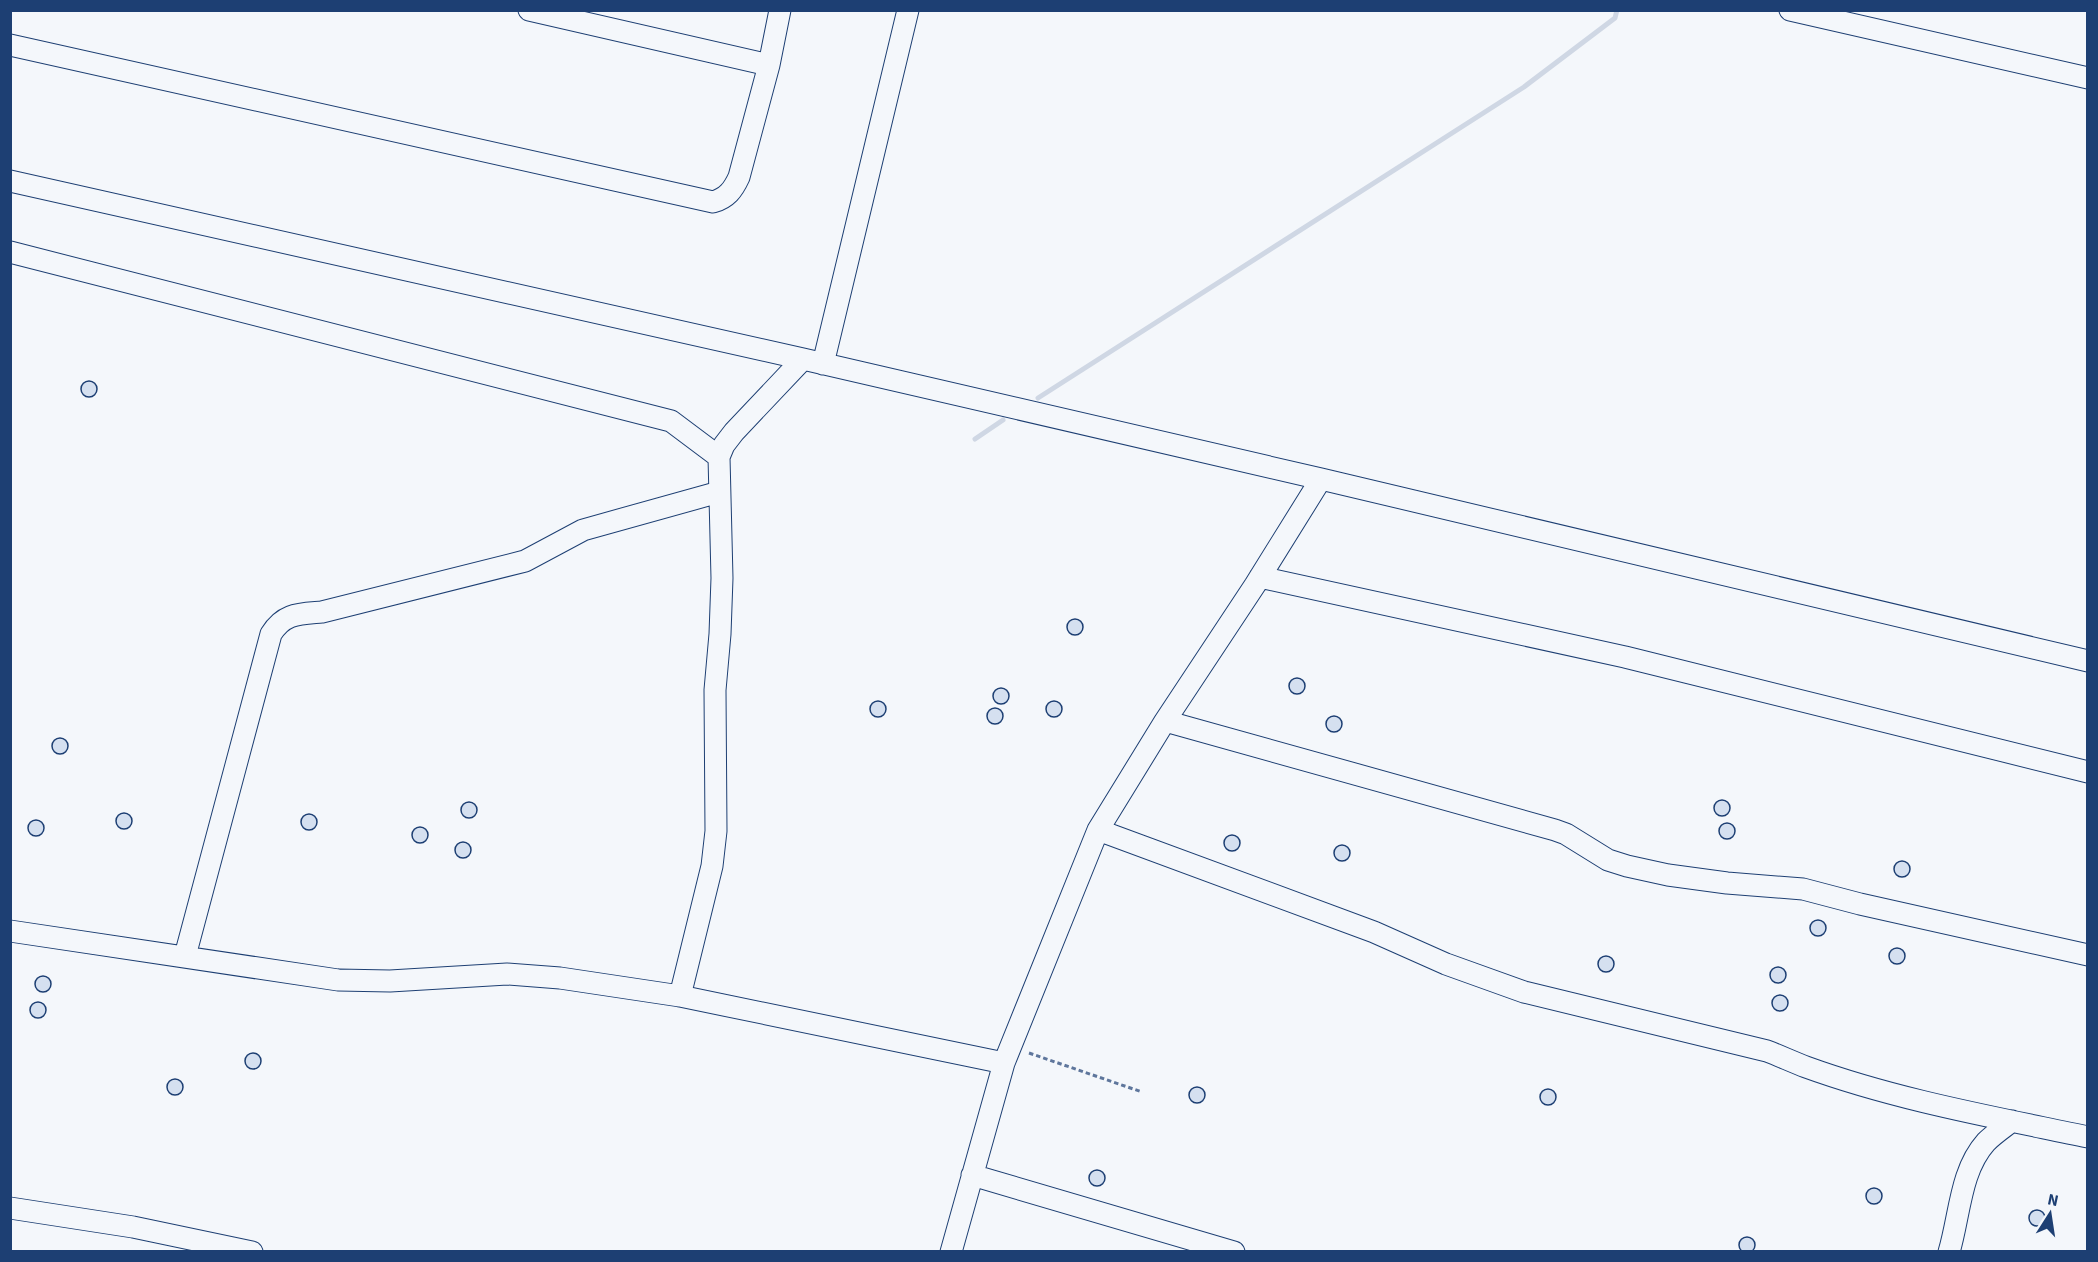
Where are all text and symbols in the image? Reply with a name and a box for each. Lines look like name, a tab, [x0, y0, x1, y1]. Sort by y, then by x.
north arrow	[2020, 1184, 2080, 1244]
text: N	[2045, 1188, 2060, 1212]

